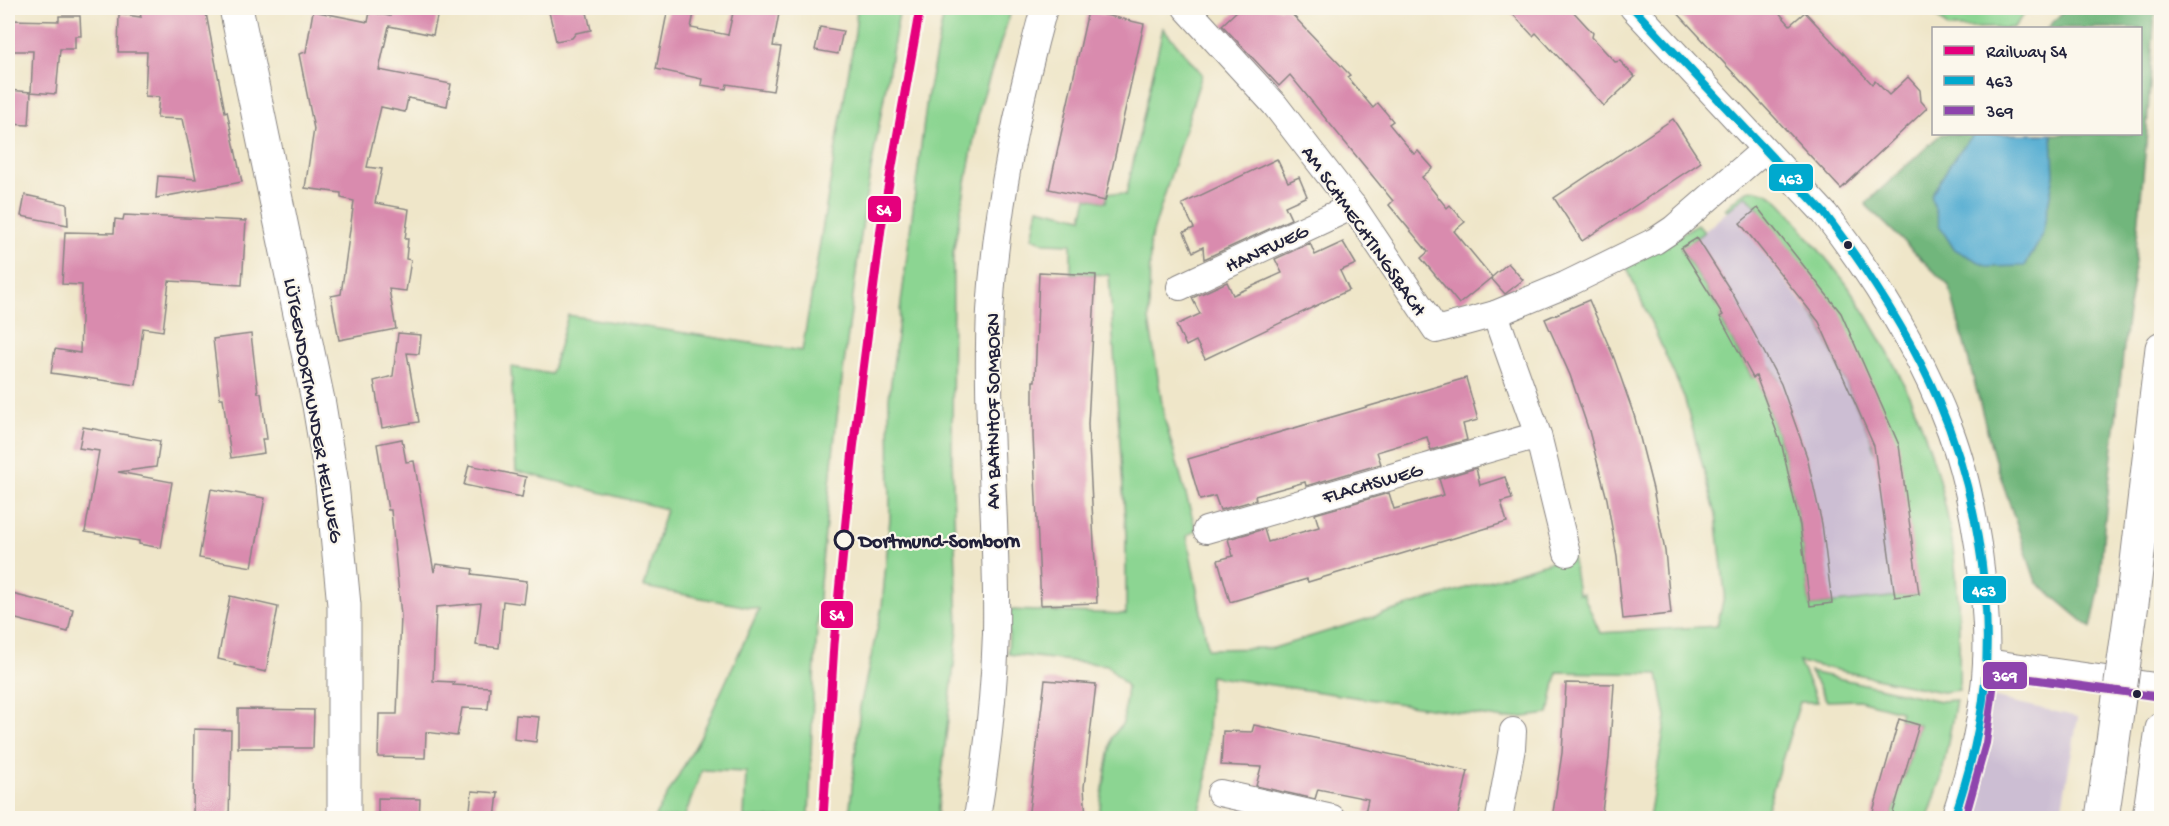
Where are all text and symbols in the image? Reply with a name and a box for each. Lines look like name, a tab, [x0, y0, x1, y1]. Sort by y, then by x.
legend	[1932, 27, 2142, 135]
text: Railway S4	[1986, 43, 2068, 64]
text: 463	[1986, 73, 2013, 94]
text: 369	[1985, 103, 2013, 124]
street label: AM SCHMECHTINGSBACH	[1295, 143, 1430, 322]
line badge: 463	[1768, 163, 1814, 192]
text: 463	[1778, 172, 1803, 191]
line badge: S4	[867, 195, 902, 223]
text: S4	[877, 203, 892, 222]
street label: HANFWEG	[1222, 220, 1314, 279]
unlabelled marker	[1842, 239, 1854, 251]
street label: LÜTGENDORTMUNDER HELLWEG	[277, 277, 346, 546]
street label: AM BAHNHOF SOMBORN	[984, 313, 1007, 509]
street label: FLACHSWEG	[1319, 460, 1427, 511]
marker: Dortmund-Somborn	[834, 530, 854, 550]
place label: Dortmund-Somborn	[857, 532, 1021, 555]
line badge: 463	[1962, 575, 2007, 604]
text: 463	[1971, 584, 1996, 603]
line badge: S4	[820, 600, 854, 629]
text: S4	[830, 608, 845, 627]
line badge: 369	[1982, 661, 2028, 690]
text: 369	[1992, 669, 2017, 688]
unlabelled marker	[2131, 688, 2143, 700]

